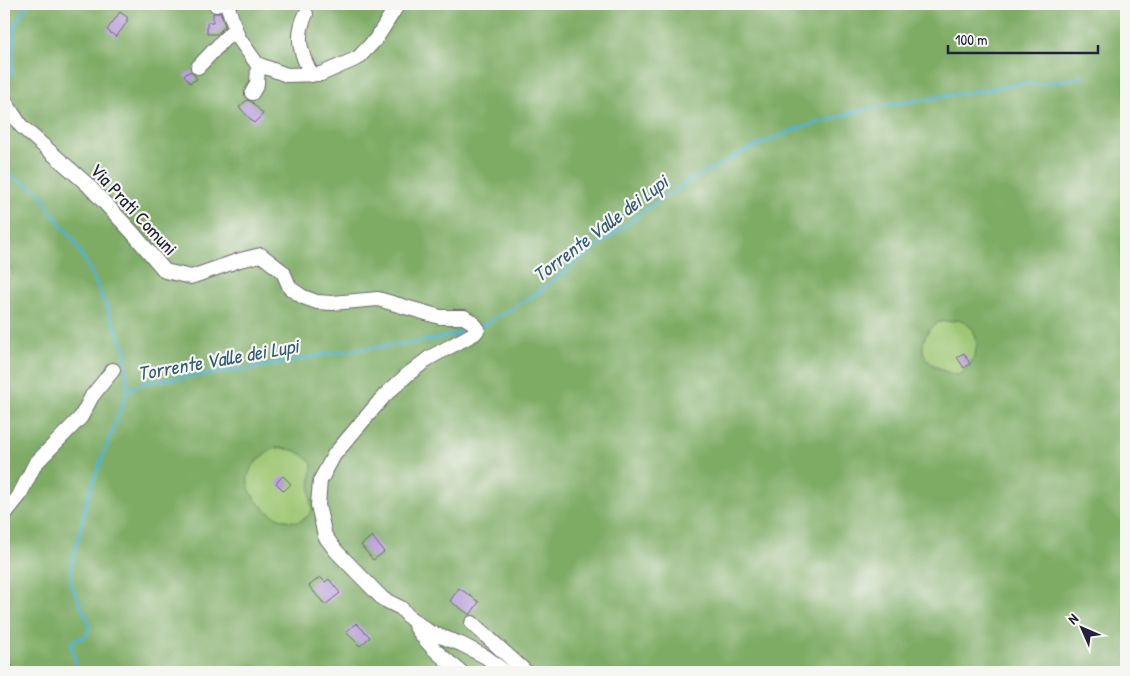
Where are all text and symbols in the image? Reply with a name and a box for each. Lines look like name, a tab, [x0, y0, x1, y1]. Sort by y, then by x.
scale bar	[948, 22, 1098, 54]
text: 100 m	[955, 29, 988, 50]
street label: Via Prati Comuni	[85, 157, 183, 261]
water label: Torrente Valle dei Lupi	[527, 167, 676, 289]
water label: Torrente Valle dei Lupi	[135, 331, 303, 387]
north arrow	[1058, 604, 1108, 654]
text: N	[1063, 609, 1082, 628]

